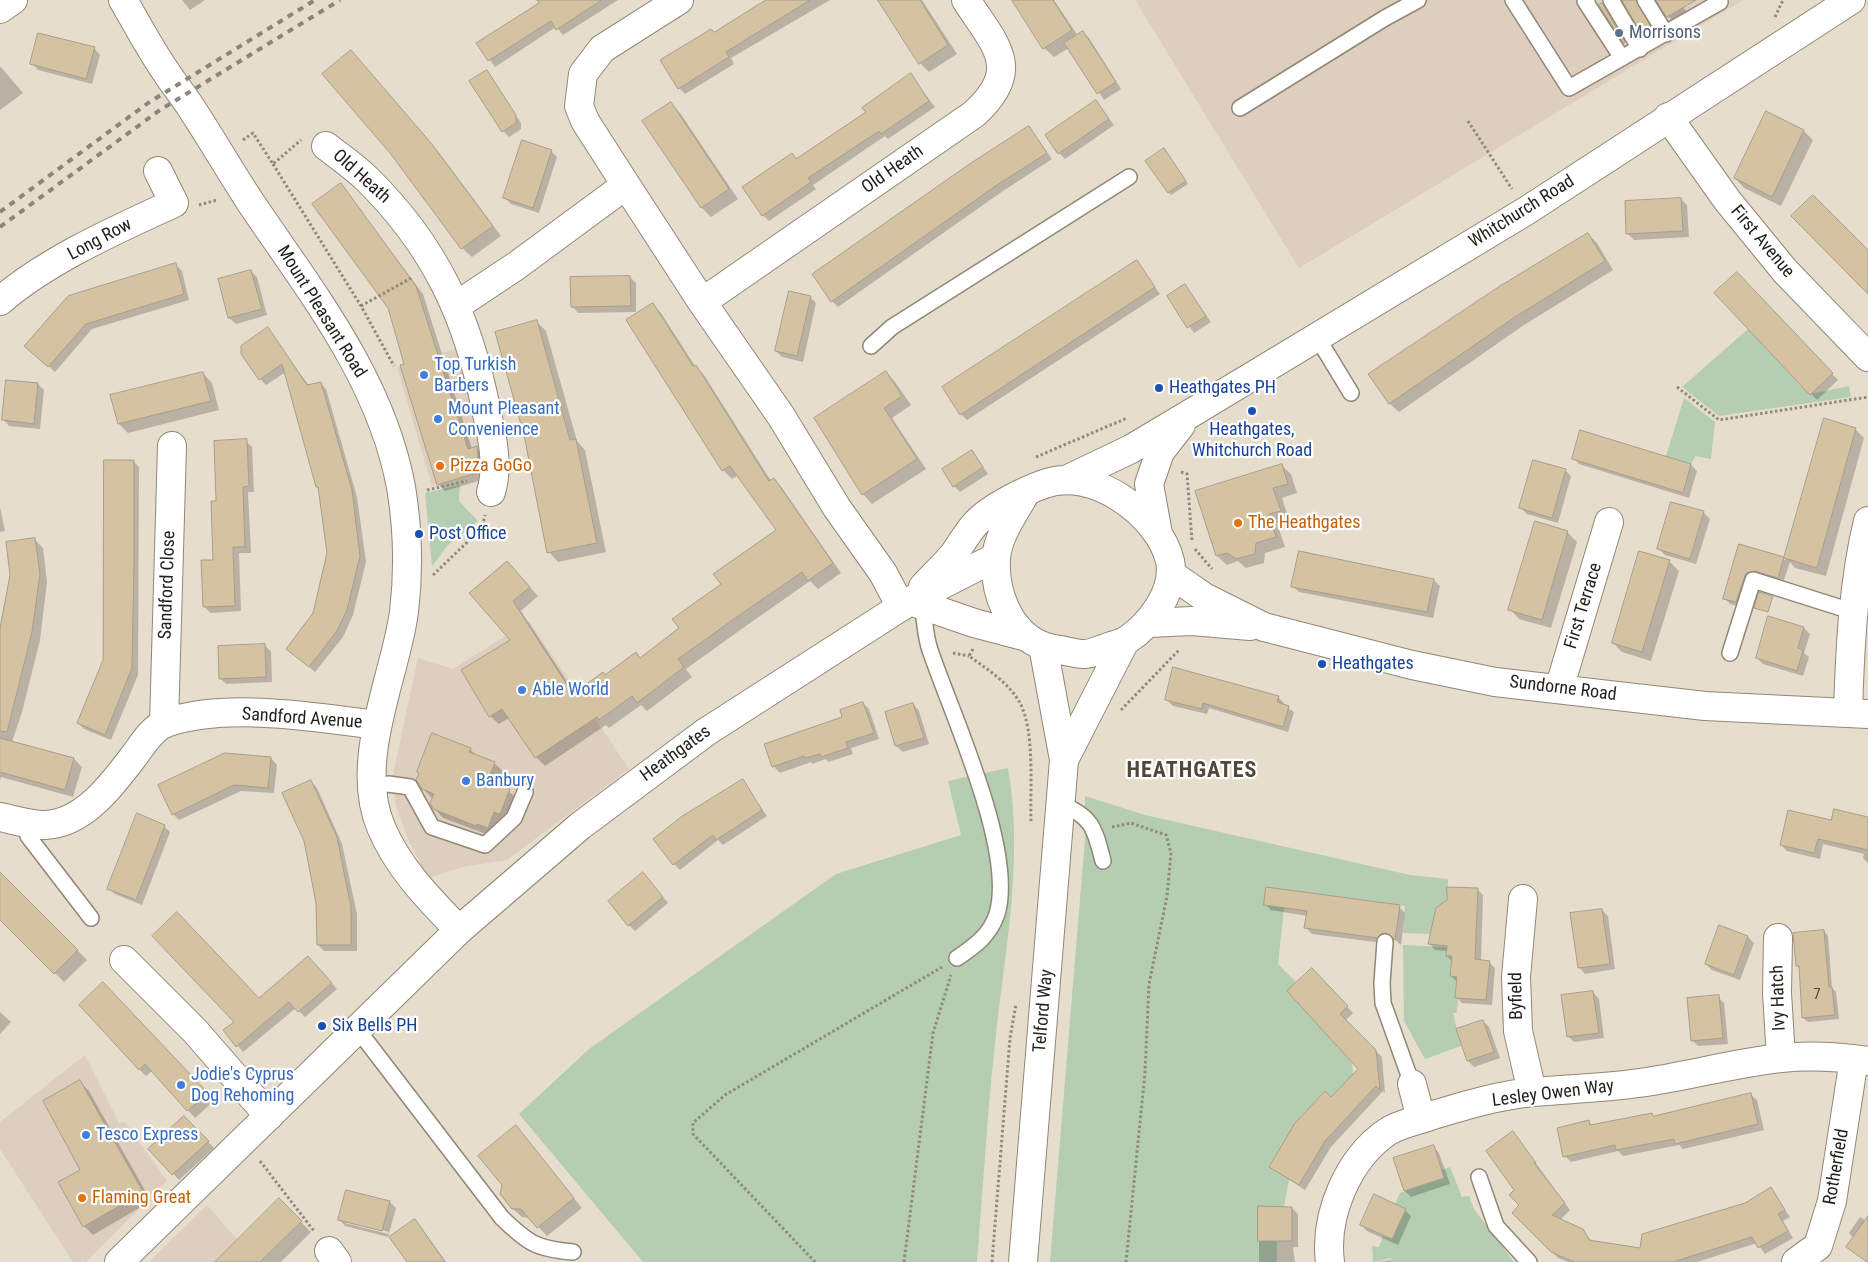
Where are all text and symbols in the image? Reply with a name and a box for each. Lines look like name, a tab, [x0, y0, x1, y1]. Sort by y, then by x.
place label: Morrisons	[1629, 22, 1701, 44]
marker: Morrisons	[1613, 27, 1625, 39]
street label: Old Heath	[858, 141, 928, 199]
street label: Old Heath	[328, 145, 394, 209]
street label: Whitchurch Road	[1465, 171, 1579, 253]
street label: First Avenue	[1726, 201, 1798, 283]
street label: Long Row	[64, 214, 136, 266]
street label: Mount Pleasant Road	[272, 242, 370, 382]
place label: Top Turkish Barbers	[434, 354, 516, 396]
marker: Top Turkish Barbers	[418, 369, 430, 381]
place label: Heathgates PH	[1169, 377, 1276, 399]
marker: Heathgates PH	[1153, 382, 1165, 394]
place label: Mount Pleasant Convenience	[448, 398, 560, 440]
marker: Heathgates, Whitchurch Road	[1246, 405, 1258, 417]
marker: Mount Pleasant Convenience	[432, 413, 444, 425]
place label: Heathgates, Whitchurch Road	[1192, 419, 1312, 462]
place label: Pizza GoGo	[450, 455, 532, 477]
marker: Pizza GoGo	[434, 460, 446, 472]
place label: The Heathgates	[1248, 512, 1360, 534]
marker: The Heathgates	[1232, 517, 1244, 529]
place label: Post Office	[429, 523, 507, 545]
marker: Post Office	[413, 528, 425, 540]
street label: Sandford Close	[155, 530, 181, 640]
street label: First Terrace	[1561, 560, 1607, 652]
place label: Heathgates	[1332, 653, 1414, 675]
marker: Heathgates	[1316, 658, 1328, 670]
street label: Sundorne Road	[1508, 672, 1618, 706]
place label: Able World	[532, 679, 609, 701]
marker: Able World	[516, 684, 528, 696]
street label: Sandford Avenue	[241, 704, 363, 734]
street label: Heathgates	[637, 721, 715, 787]
district label: HEATHGATES	[1125, 758, 1259, 784]
place label: Banbury	[476, 770, 534, 792]
marker: Banbury	[460, 775, 472, 787]
street label: Ivy Hatch	[1767, 965, 1791, 1031]
street label: Telford Way	[1030, 968, 1058, 1054]
street label: Byfield	[1506, 972, 1528, 1020]
house number: 7	[1813, 986, 1821, 1004]
place label: Six Bells PH	[332, 1015, 418, 1037]
marker: Six Bells PH	[316, 1020, 328, 1032]
place label: Jodie's Cyprus Dog Rehoming	[191, 1064, 294, 1106]
street label: Lesley Owen Way	[1491, 1076, 1615, 1112]
marker: Jodie's Cyprus Dog Rehoming	[175, 1079, 187, 1091]
place label: Tesco Express	[96, 1124, 199, 1146]
street label: Rotherfield	[1820, 1127, 1854, 1207]
marker: Tesco Express	[80, 1129, 92, 1141]
place label: Flaming Great	[92, 1187, 191, 1209]
marker: Flaming Great	[76, 1192, 88, 1204]

